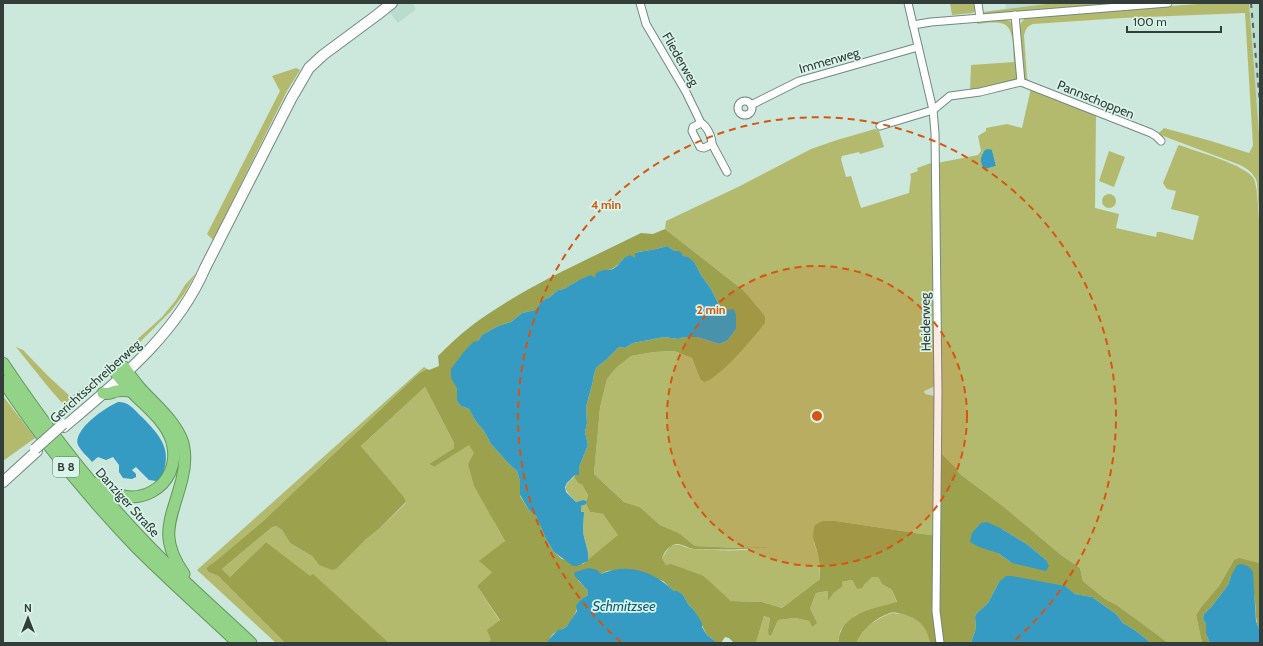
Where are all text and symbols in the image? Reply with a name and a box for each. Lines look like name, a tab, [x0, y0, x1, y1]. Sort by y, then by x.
scale bar	[1127, 8, 1221, 34]
text: 100 m	[1133, 14, 1167, 29]
street label: Fliederweg	[659, 29, 703, 89]
street label: Immenweg	[797, 44, 862, 76]
street label: Pannschoppen	[1055, 76, 1137, 122]
text: 4 min	[591, 197, 621, 212]
street label: Heiderweg	[916, 292, 934, 352]
text: 2 min	[697, 302, 725, 317]
street label: Gerichtsschreiberweg	[46, 336, 144, 426]
centre of rings	[810, 409, 824, 423]
road number: B 8	[53, 457, 79, 477]
street label: Danziger Straße	[93, 464, 164, 540]
water label: Schmitzsee	[592, 597, 656, 615]
north arrow	[8, 598, 48, 638]
text: N	[24, 601, 32, 615]

